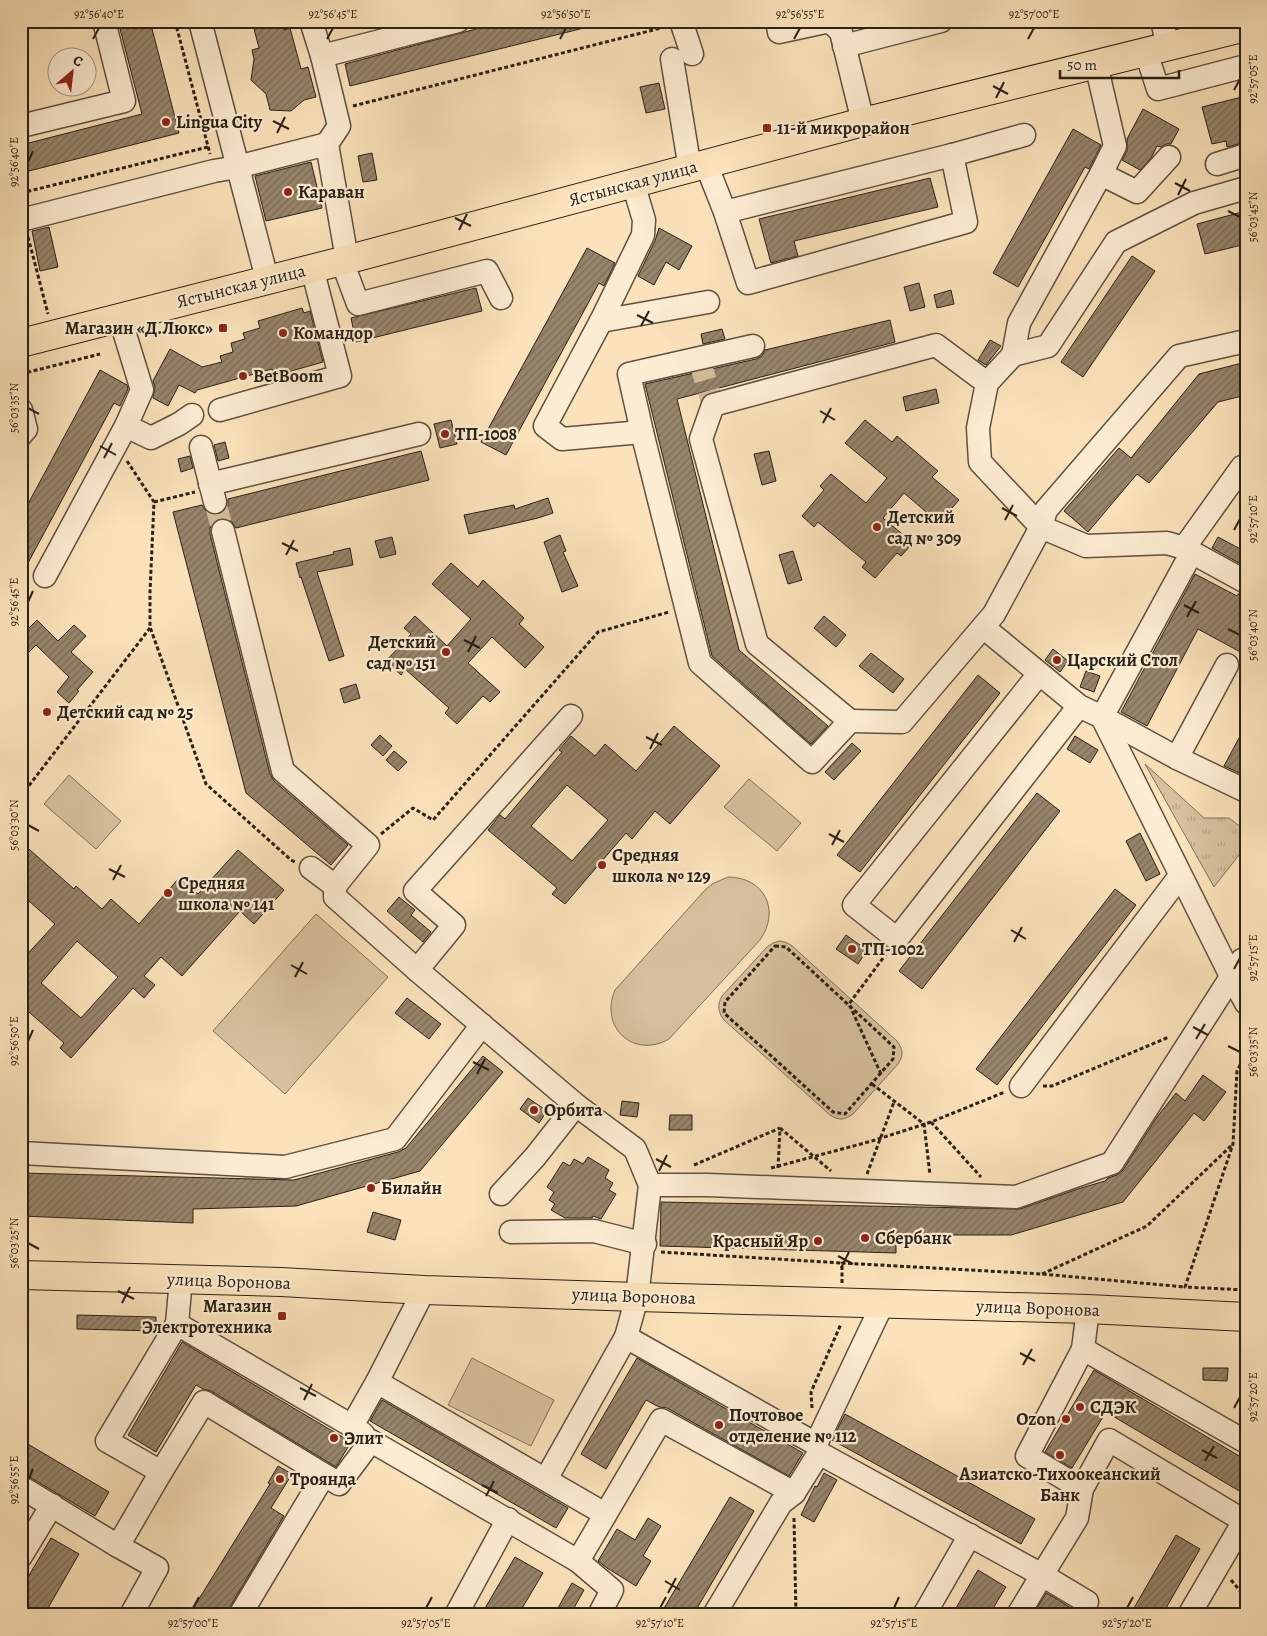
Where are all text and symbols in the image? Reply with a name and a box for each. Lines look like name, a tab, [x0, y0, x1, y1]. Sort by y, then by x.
text: 92°56'40"E	[74, 6, 124, 22]
text: 92°56'45"E	[309, 6, 357, 22]
text: 92°56'50"E	[541, 6, 591, 22]
text: 92°56'55"E	[776, 6, 824, 22]
text: 92°57'00"E	[1009, 6, 1059, 22]
north arrow	[48, 48, 98, 98]
scale bar	[1060, 48, 1178, 80]
text: С	[70, 51, 86, 72]
text: 92°57'05"E	[1245, 54, 1261, 104]
text: 50 m	[1067, 55, 1097, 75]
place label: Lingua City	[176, 110, 263, 134]
marker: Lingua City	[160, 116, 172, 128]
place label: 11-й микрорайон	[777, 116, 910, 140]
marker: 11-й микрорайон	[761, 122, 773, 134]
text: 92°56'40"E	[6, 137, 22, 187]
street label: Ястынская улица	[566, 154, 701, 212]
place label: Караван	[298, 180, 365, 204]
marker: Караван	[282, 186, 294, 198]
text: 56°03'45"N	[1245, 191, 1261, 242]
street label: Ястынская улица	[174, 258, 309, 314]
place label: Магазин «Д.Люкс»	[65, 316, 213, 340]
place label: Командор	[293, 321, 373, 345]
marker: Магазин «Д.Люкс»	[217, 322, 229, 334]
marker: Командор	[277, 327, 289, 339]
place label: BetBoom	[253, 364, 323, 388]
marker: BetBoom	[237, 370, 249, 382]
text: 56°03'35"N	[6, 383, 22, 433]
place label: ТП-1008	[455, 422, 517, 446]
marker: ТП-1008	[439, 428, 451, 440]
text: 92°57'10"E	[1245, 495, 1261, 543]
place label: Детский сад № 309	[887, 505, 961, 550]
marker: Детский сад № 309	[871, 521, 883, 533]
text: 92°56'45"E	[6, 578, 22, 626]
text: 56°03'40"N	[1245, 609, 1261, 661]
place label: Детский сад № 151	[366, 630, 437, 675]
marker: Детский сад № 151	[440, 646, 452, 658]
place label: Царский Стол	[1067, 648, 1178, 672]
marker: Царский Стол	[1051, 654, 1063, 666]
place label: Детский сад № 25	[57, 700, 194, 724]
marker: Детский сад № 25	[41, 706, 53, 718]
text: 56°03'30"N	[6, 799, 22, 851]
place label: Средняя школа № 129	[612, 843, 711, 888]
marker: Средняя школа № 129	[596, 859, 608, 871]
place label: Средняя школа № 141	[178, 871, 275, 916]
marker: Средняя школа № 141	[162, 887, 174, 899]
text: 92°57'15"E	[1245, 934, 1261, 982]
place label: ТП-1002	[862, 937, 925, 961]
marker: ТП-1002	[846, 943, 858, 955]
text: 92°56'50"E	[6, 1016, 22, 1066]
text: 56°03'35"N	[1245, 1027, 1261, 1077]
place label: Орбита	[544, 1098, 603, 1122]
marker: Орбита	[528, 1104, 540, 1116]
place label: Билайн	[381, 1176, 442, 1200]
marker: Билайн	[365, 1182, 377, 1194]
text: 56°03'25"N	[6, 1217, 22, 1268]
place label: Сбербанк	[875, 1226, 952, 1250]
place label: Красный Яр	[713, 1229, 808, 1253]
marker: Сбербанк	[859, 1232, 871, 1244]
marker: Красный Яр	[812, 1235, 824, 1247]
street label: улица Воронова	[166, 1267, 292, 1295]
street label: улица Воронова	[571, 1282, 697, 1310]
place label: Магазин Электротехника	[142, 1294, 272, 1339]
street label: улица Воронова	[975, 1294, 1101, 1322]
marker: Магазин Электротехника	[276, 1310, 288, 1322]
text: 92°57'20"E	[1245, 1372, 1261, 1422]
place label: СДЭК	[1090, 1395, 1137, 1419]
marker: СДЭК	[1074, 1401, 1086, 1413]
place label: Почтовое отделение № 112	[729, 1403, 857, 1448]
place label: Ozon	[1016, 1407, 1056, 1431]
marker: Ozon	[1060, 1413, 1072, 1425]
marker: Почтовое отделение № 112	[713, 1419, 725, 1431]
place label: Элит	[344, 1426, 383, 1450]
marker: Элит	[328, 1432, 340, 1444]
marker: Азиатско-Тихоокеанский Банк	[1054, 1449, 1066, 1461]
text: 92°56'55"E	[6, 1456, 22, 1504]
place label: Азиатско-Тихоокеанский Банк	[958, 1462, 1161, 1507]
place label: Троянда	[290, 1467, 356, 1491]
marker: Троянда	[274, 1473, 286, 1485]
text: 92°57'00"E	[168, 1615, 218, 1631]
text: 92°57'05"E	[401, 1615, 451, 1631]
text: 92°57'10"E	[636, 1615, 684, 1631]
text: 92°57'15"E	[870, 1615, 918, 1631]
text: 92°57'20"E	[1102, 1615, 1152, 1631]

